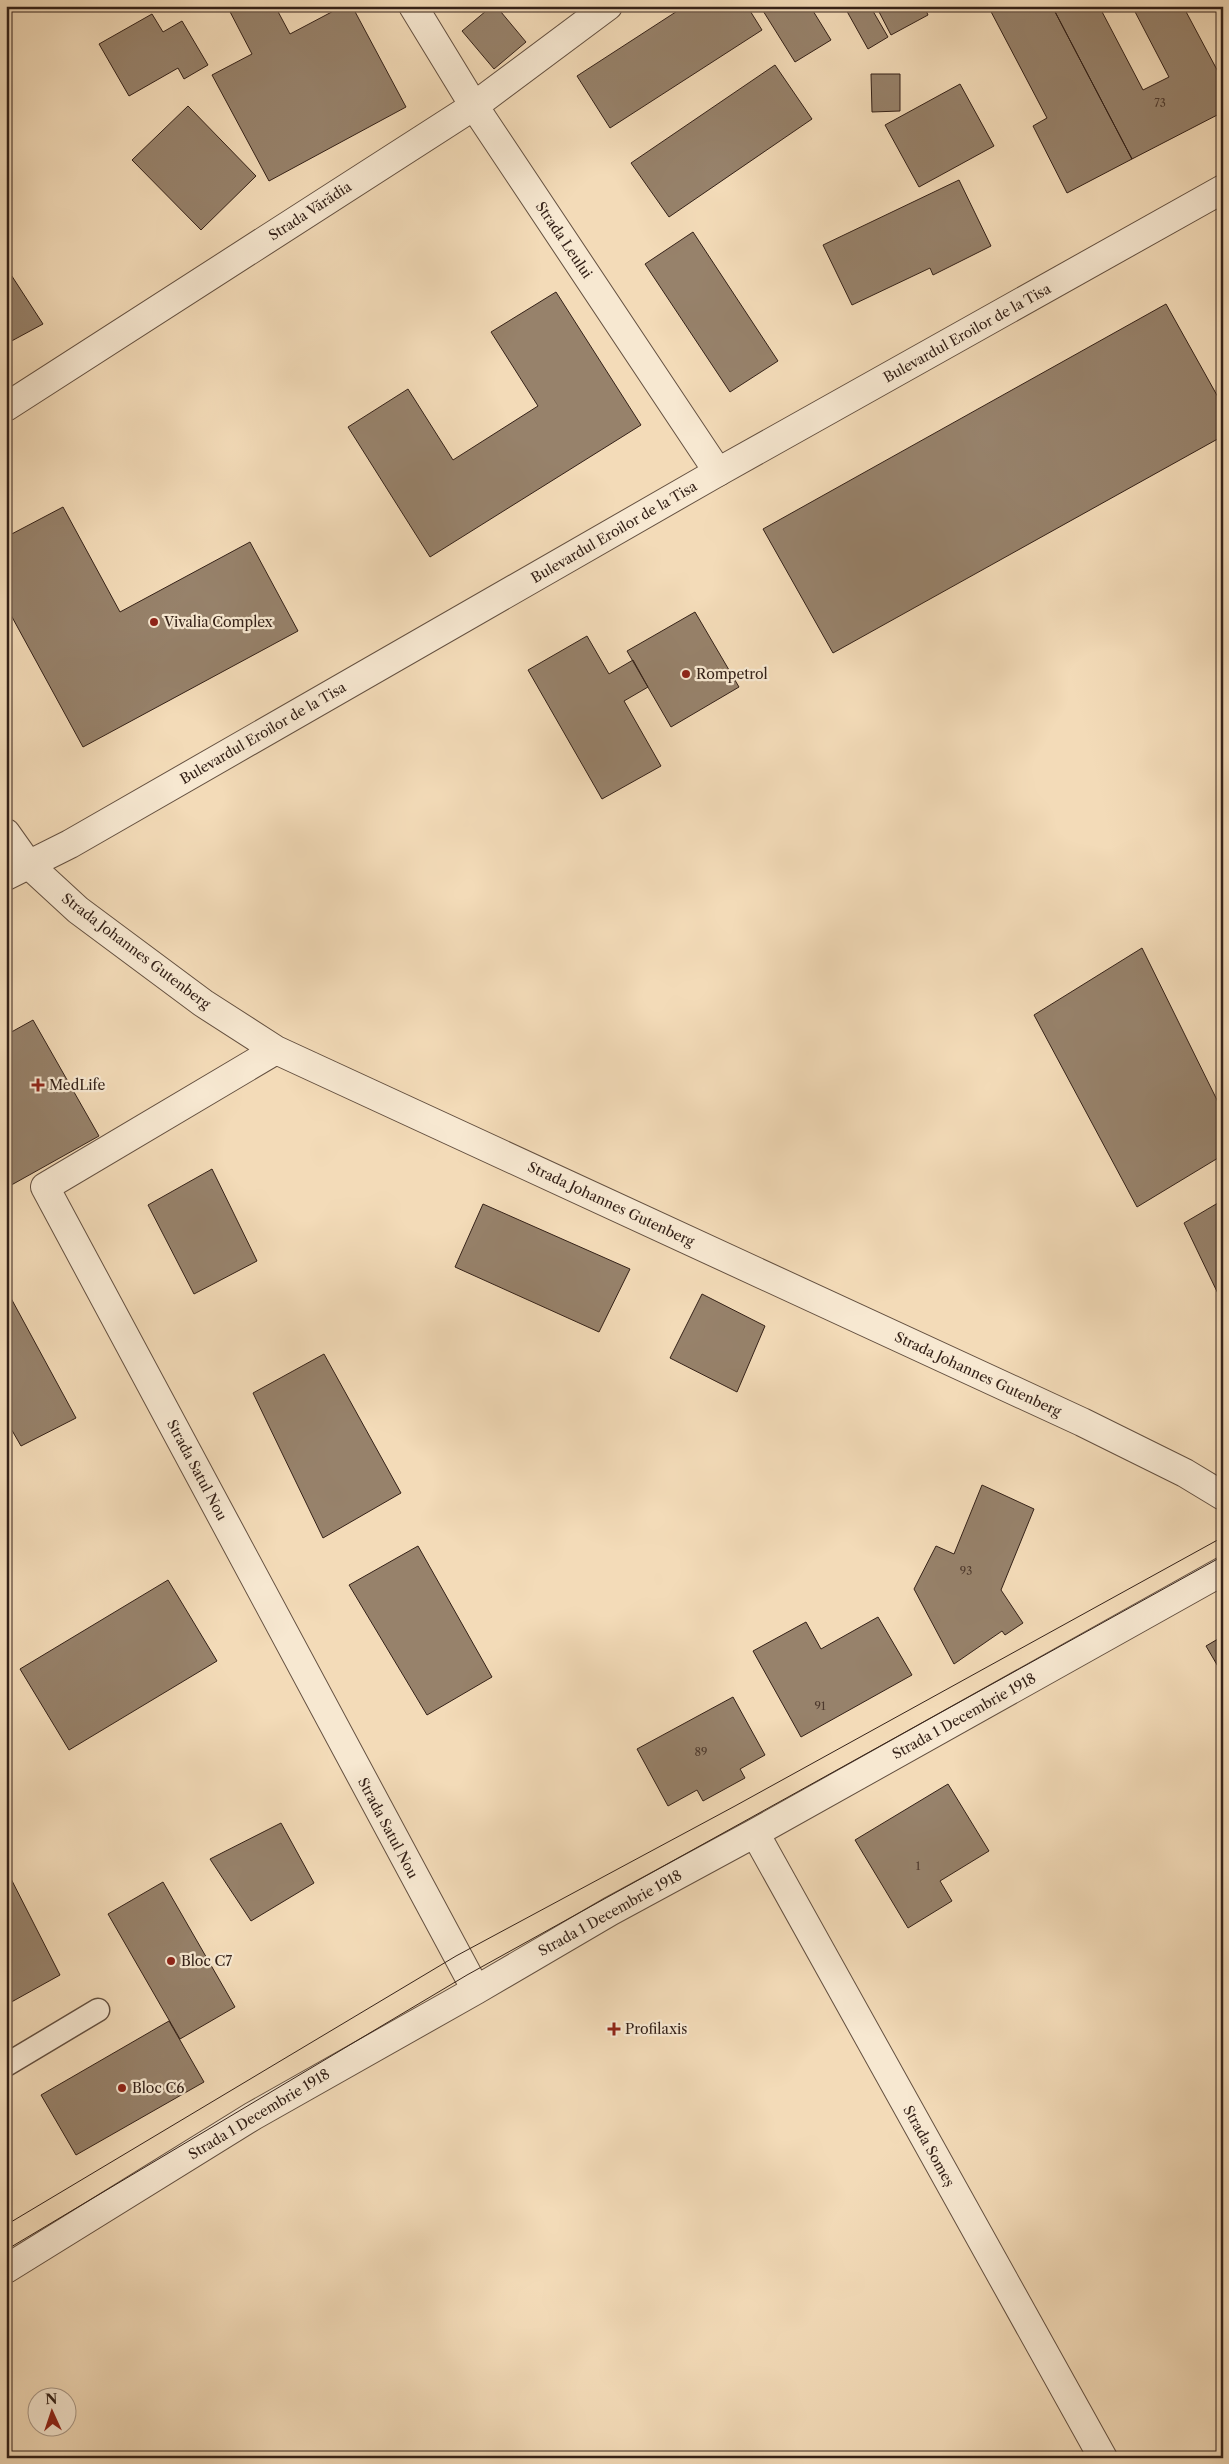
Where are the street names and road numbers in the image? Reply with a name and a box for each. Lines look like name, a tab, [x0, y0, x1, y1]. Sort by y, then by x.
street label: Strada Vărădia	[265, 177, 355, 244]
street label: Strada Leului	[532, 198, 596, 282]
street label: Bulevardul Eroilor de la Tisa	[880, 279, 1054, 387]
street label: Bulevardul Eroilor de la Tisa	[528, 477, 701, 587]
street label: Bulevardul Eroilor de la Tisa	[177, 678, 350, 788]
street label: Strada Johannes Gutenberg	[58, 889, 214, 1013]
street label: Strada Johannes Gutenberg	[525, 1157, 698, 1251]
street label: Strada Johannes Gutenberg	[892, 1327, 1065, 1421]
street label: Strada Satul Nou	[163, 1417, 231, 1524]
street label: Strada 1 Decembrie 1918	[889, 1669, 1039, 1763]
street label: Strada Satul Nou	[354, 1775, 422, 1882]
street label: Strada 1 Decembrie 1918	[535, 1866, 685, 1960]
street label: Strada 1 Decembrie 1918	[185, 2065, 333, 2163]
street label: Strada Someș	[899, 2102, 959, 2190]

